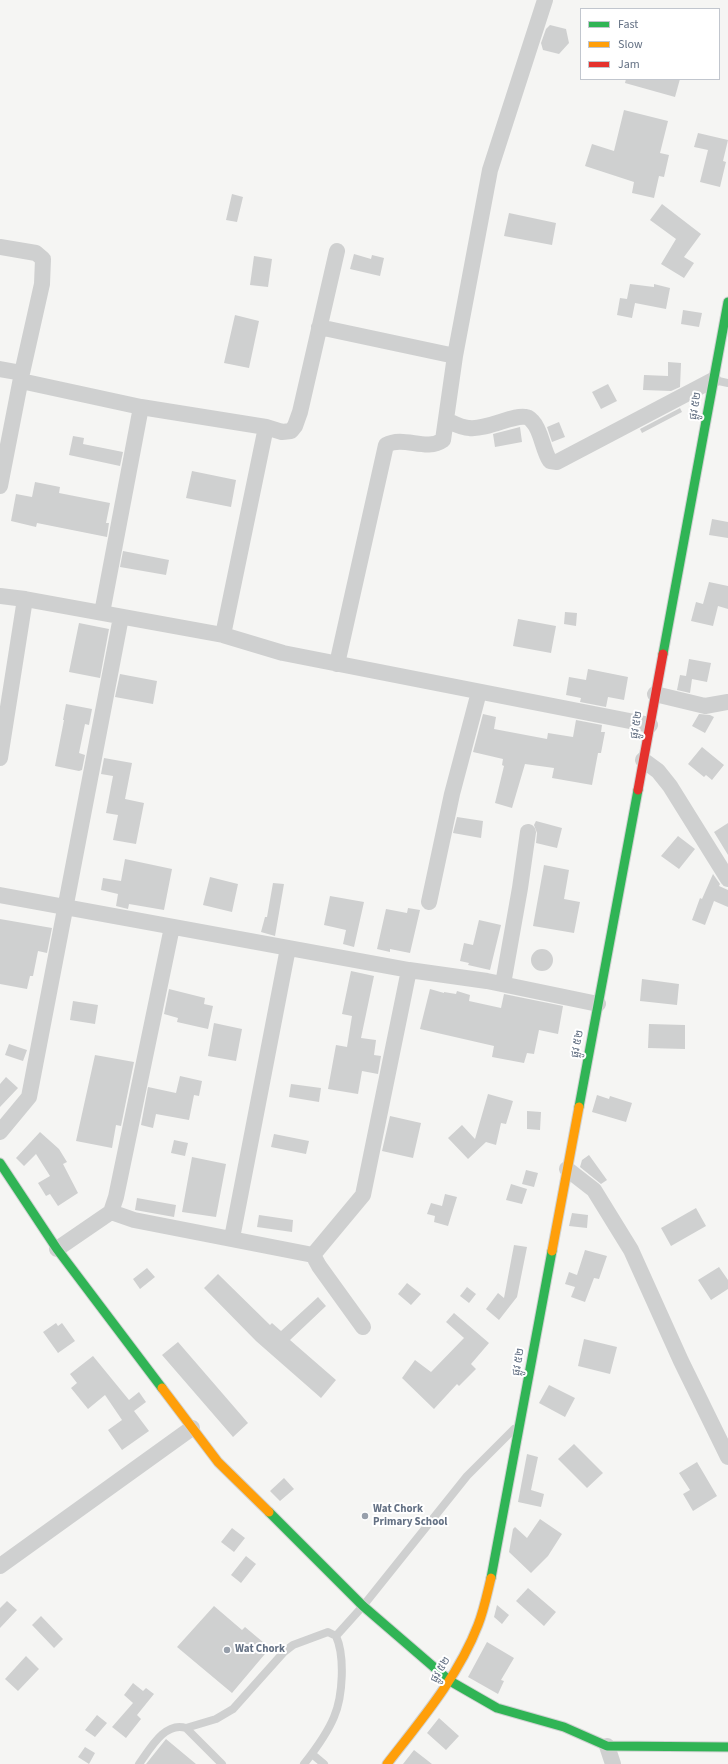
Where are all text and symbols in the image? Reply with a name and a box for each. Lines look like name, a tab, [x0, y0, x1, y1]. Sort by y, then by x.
legend	[580, 8, 720, 80]
text: Fast	[618, 16, 638, 33]
text: Slow	[618, 36, 643, 53]
text: Jam	[618, 56, 640, 73]
street label: ផ្លូវ ៥២	[687, 391, 705, 421]
street label: ផ្លូវ ៥២	[628, 710, 646, 740]
street label: ផ្លូវ ៥២	[569, 1029, 587, 1059]
street label: ផ្លូវ ៥២	[510, 1347, 528, 1377]
place label: Wat Chork Primary School	[373, 1503, 447, 1529]
marker: Wat Chork Primary School	[360, 1511, 370, 1521]
place label: Wat Chork	[235, 1643, 285, 1657]
marker: Wat Chork	[222, 1645, 232, 1655]
street label: ផ្លូវ ៥២	[428, 1655, 454, 1685]

